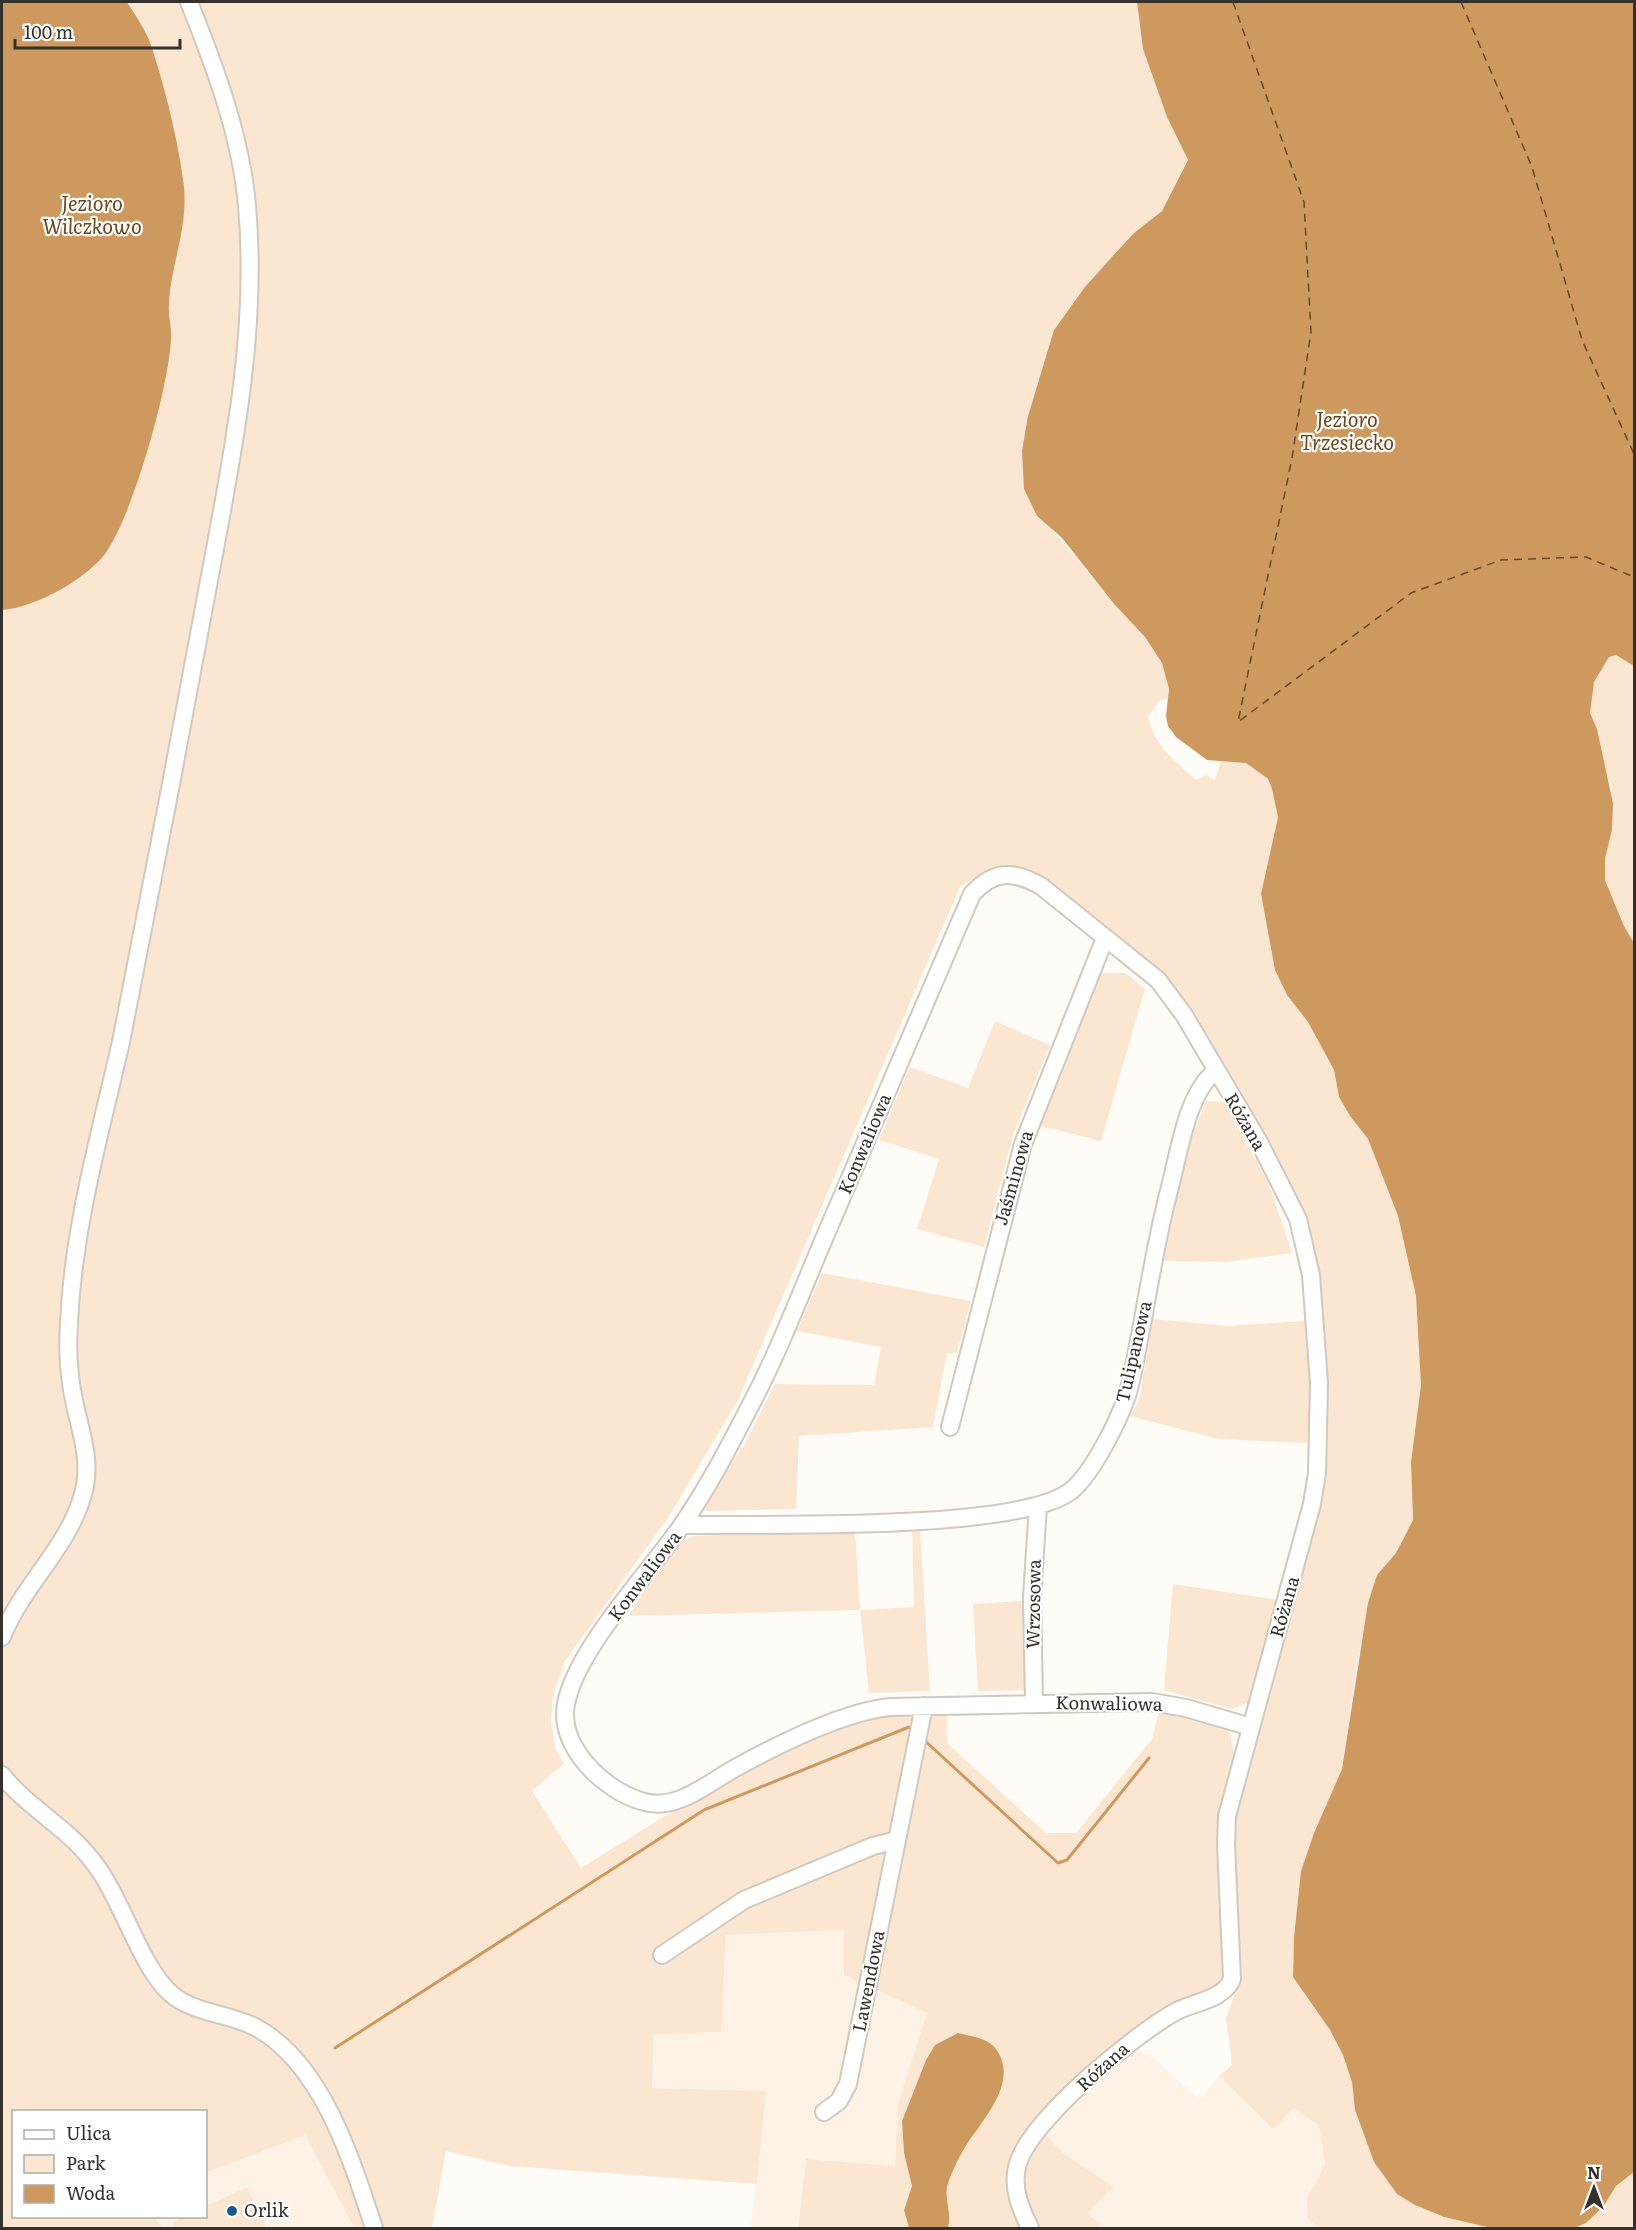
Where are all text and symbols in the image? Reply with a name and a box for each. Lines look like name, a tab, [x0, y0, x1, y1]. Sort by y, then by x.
scale bar	[15, 12, 180, 50]
text: 100 m	[24, 18, 73, 45]
water label: Jezioro Wilczkowo	[42, 187, 142, 240]
water label: Jezioro Trzesiecko	[1300, 403, 1394, 456]
street label: Różana	[1219, 1087, 1274, 1155]
street label: Konwaliowa	[830, 1089, 897, 1198]
street label: Jaśminowa	[986, 1127, 1039, 1228]
street label: Tulipanowa	[1108, 1298, 1157, 1405]
street label: Konwaliowa	[601, 1524, 687, 1626]
street label: Wrzosowa	[1018, 1559, 1047, 1649]
street label: Różana	[1262, 1572, 1305, 1641]
street label: Konwaliowa	[1055, 1688, 1163, 1717]
street label: Lawendowa	[844, 1927, 891, 2034]
street label: Różana	[1070, 2035, 1135, 2097]
legend	[12, 2110, 207, 2218]
text: Ulica	[66, 2119, 112, 2146]
text: Park	[66, 2149, 107, 2176]
north arrow	[1564, 2158, 1624, 2218]
text: N	[1587, 2160, 1601, 2184]
text: Woda	[66, 2179, 116, 2206]
place label: Orlik	[244, 2196, 290, 2223]
marker: Orlik	[225, 2204, 239, 2218]

